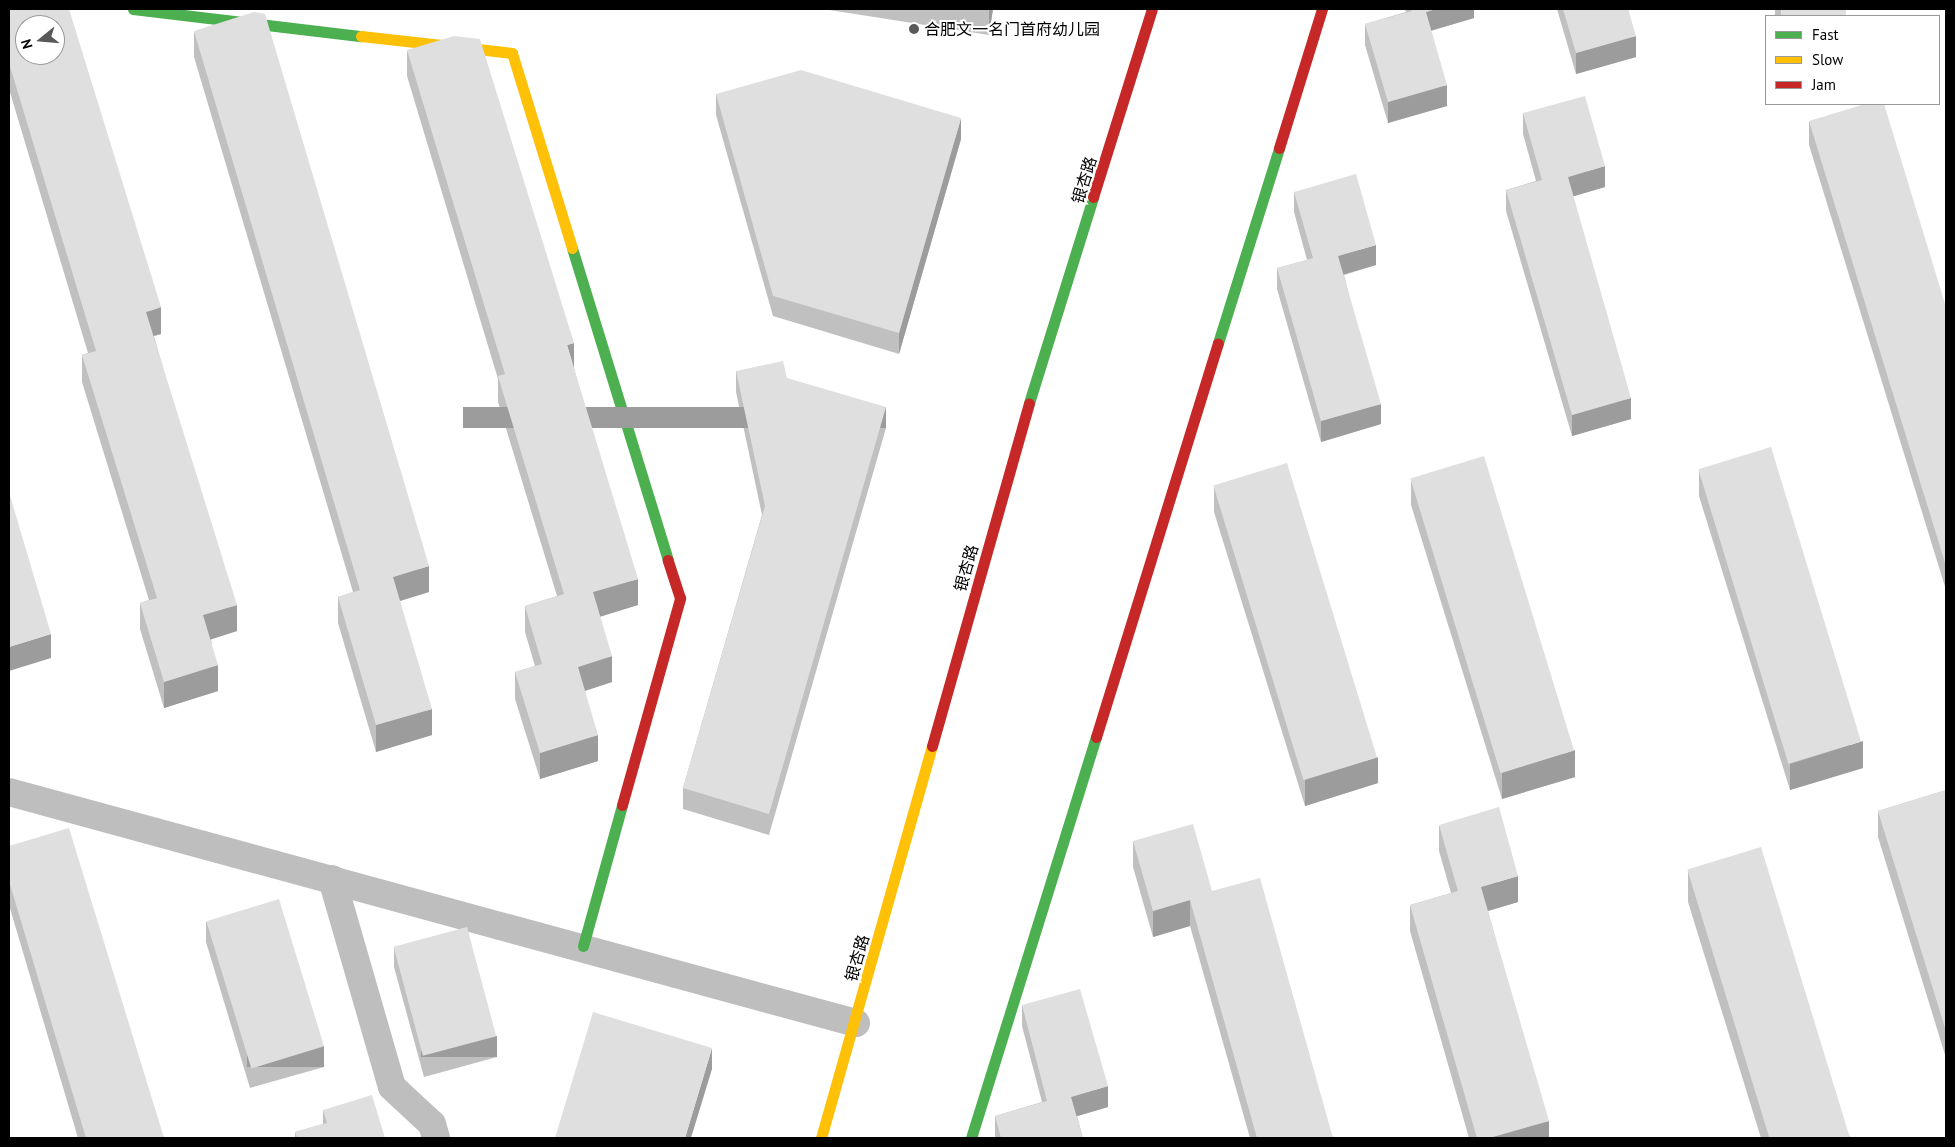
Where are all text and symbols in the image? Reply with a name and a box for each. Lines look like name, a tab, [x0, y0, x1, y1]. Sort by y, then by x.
north arrow	[15, 15, 65, 65]
legend	[1765, 15, 1940, 105]
place label: 合肥文一名门首府幼儿园	[924, 19, 1100, 39]
marker: 合肥文一名门首府幼儿园	[908, 23, 920, 35]
text: Fast	[1812, 25, 1839, 44]
text: N	[17, 37, 37, 51]
text: Slow	[1812, 50, 1843, 69]
text: Jam	[1812, 75, 1836, 94]
street label: 银杏路	[1068, 154, 1100, 206]
street label: 银杏路	[950, 542, 982, 594]
street label: 银杏路	[841, 932, 873, 984]

